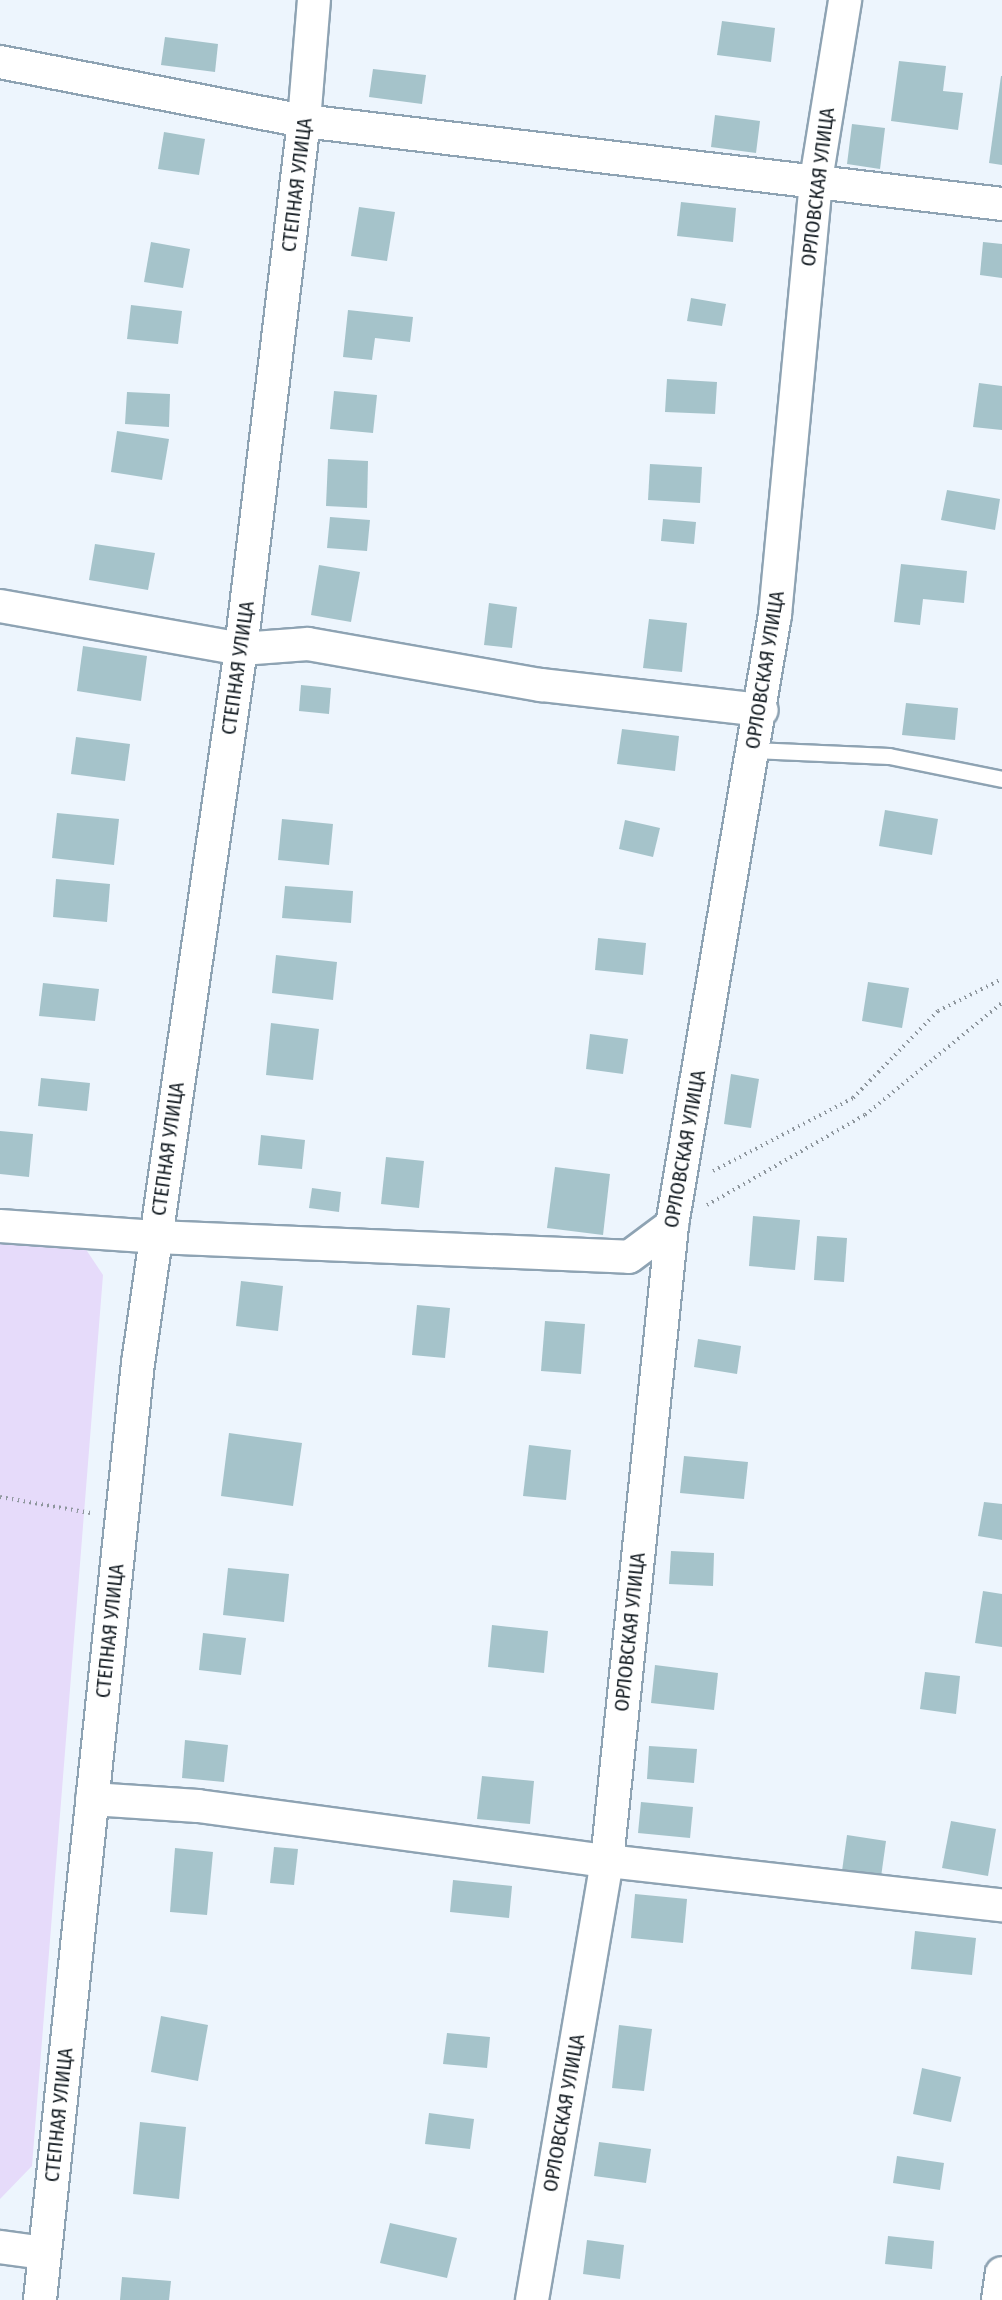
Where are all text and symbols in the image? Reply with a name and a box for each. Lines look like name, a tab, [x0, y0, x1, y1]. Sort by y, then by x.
street label: ОРЛОВСКАЯ УЛИЦА	[796, 106, 840, 268]
street label: СТЕПНАЯ УЛИЦА	[277, 117, 317, 253]
street label: ОРЛОВСКАЯ УЛИЦА	[741, 589, 789, 751]
street label: СТЕПНАЯ УЛИЦА	[217, 600, 259, 736]
street label: ОРЛОВСКАЯ УЛИЦА	[659, 1068, 711, 1230]
street label: СТЕПНАЯ УЛИЦА	[147, 1081, 189, 1217]
street label: ОРЛОВСКАЯ УЛИЦА	[610, 1551, 650, 1713]
street label: СТЕПНАЯ УЛИЦА	[91, 1563, 129, 1699]
street label: ОРЛОВСКАЯ УЛИЦА	[538, 2032, 590, 2194]
street label: СТЕПНАЯ УЛИЦА	[40, 2047, 78, 2183]

